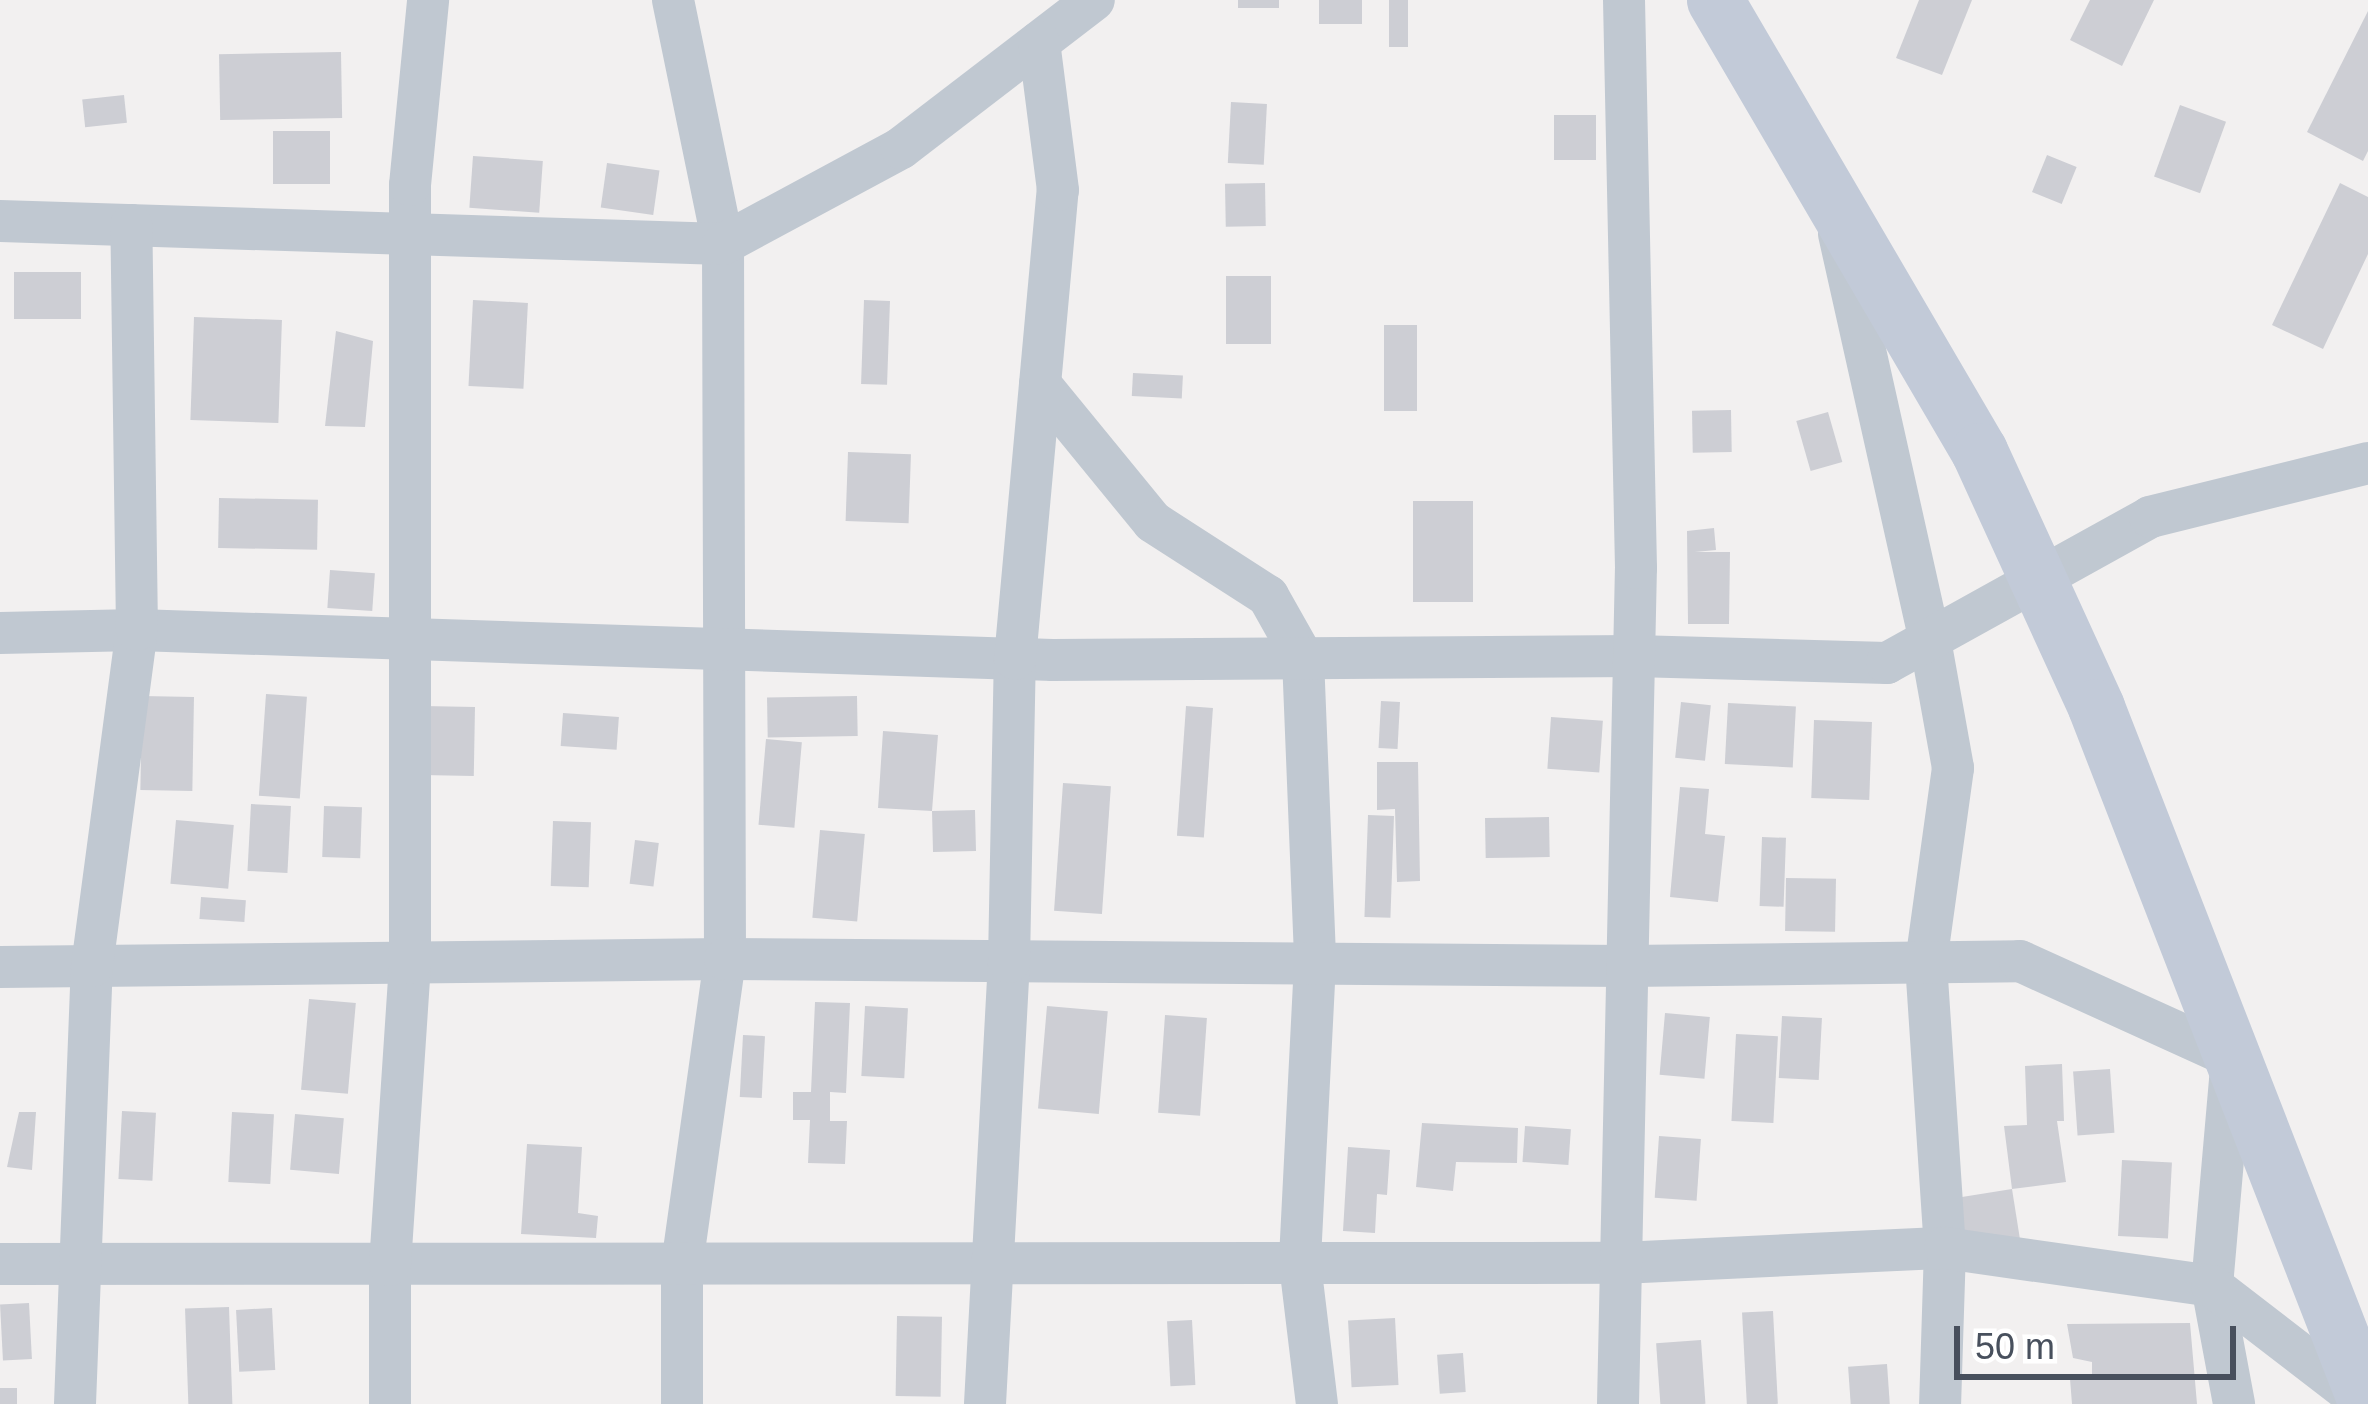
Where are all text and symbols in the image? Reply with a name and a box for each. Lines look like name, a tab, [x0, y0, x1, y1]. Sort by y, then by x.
scale bar	[1960, 1302, 2242, 1376]
text: 50 m	[1975, 1326, 2055, 1367]

